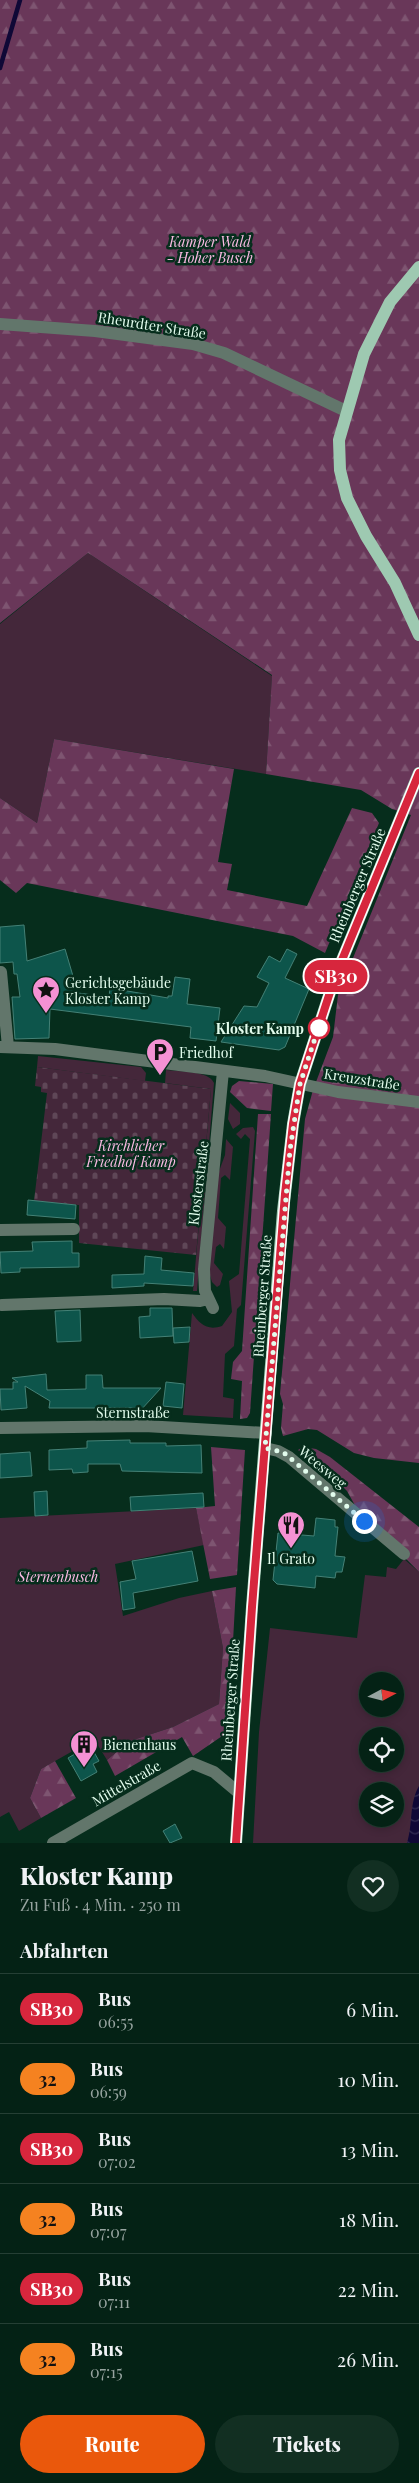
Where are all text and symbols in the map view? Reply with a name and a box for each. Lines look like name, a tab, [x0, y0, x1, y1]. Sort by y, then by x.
park label: Kamper Wald - Hoher Busch	[167, 232, 253, 267]
street label: Rheurdter Straße	[97, 307, 207, 343]
street label: Rheinberger Straße	[324, 825, 390, 945]
line badge: SB30	[301, 960, 371, 992]
text: SB30	[314, 964, 358, 988]
place label: Gerichtsgebäude Kloster Kamp	[65, 973, 171, 1008]
place icon: Gerichtsgebäude Kloster Kamp	[31, 975, 61, 1014]
marker: Kloster Kamp	[308, 1017, 330, 1039]
place label: Kloster Kamp	[216, 1019, 304, 1038]
parking icon: Friedhof	[145, 1037, 175, 1076]
place label: Friedhof	[179, 1043, 234, 1062]
street label: Kreuzstraße	[323, 1064, 401, 1094]
park label: Kirchlicher Friedhof Kamp	[85, 1136, 176, 1171]
street label: Klosterstraße	[183, 1140, 213, 1226]
street label: Rheinberger Straße	[248, 1234, 276, 1358]
street label: Sternstraße	[96, 1403, 170, 1422]
street label: Weesweg	[294, 1441, 352, 1493]
your location	[352, 1509, 377, 1534]
restaurant icon: Il Grato	[276, 1510, 306, 1549]
place label: Il Grato	[267, 1549, 315, 1568]
park label: Sternenbusch	[17, 1567, 98, 1586]
street label: Rheinberger Straße	[216, 1638, 244, 1762]
north arrow	[359, 1672, 404, 1718]
map controls	[359, 1672, 404, 1827]
button: locate	[359, 1727, 404, 1772]
building icon: Bienenhaus	[69, 1729, 99, 1768]
place label: Bienenhaus	[103, 1735, 176, 1754]
street label: Mittelstraße	[88, 1756, 164, 1810]
button: layers	[359, 1782, 404, 1827]
text: Kloster Kamp	[20, 1859, 173, 1891]
button: heart	[347, 1860, 399, 1912]
text: Zu Fuß · 4 Min. · 250 m	[20, 1894, 181, 1915]
text: Abfahrten	[20, 1937, 109, 1963]
text: Bus	[98, 1985, 131, 2011]
text: 6 Min.	[346, 1996, 399, 2022]
text: SB30	[30, 1997, 73, 2021]
text: 06:55	[98, 2011, 133, 2032]
text: Bus	[90, 2055, 123, 2081]
text: 10 Min.	[338, 2066, 399, 2092]
text: 32	[38, 2067, 57, 2091]
text: 06:59	[90, 2081, 127, 2102]
text: Bus	[98, 2125, 131, 2151]
text: 13 Min.	[341, 2136, 399, 2162]
text: SB30	[30, 2137, 73, 2161]
text: 07:02	[98, 2151, 136, 2172]
text: Bus	[90, 2195, 123, 2221]
text: 18 Min.	[339, 2206, 399, 2232]
text: 32	[38, 2207, 57, 2231]
text: 07:07	[90, 2221, 126, 2242]
text: Bus	[98, 2265, 131, 2291]
text: 22 Min.	[338, 2276, 399, 2302]
text: SB30	[30, 2277, 73, 2301]
text: 07:11	[98, 2291, 130, 2312]
text: Bus	[90, 2335, 123, 2361]
text: 26 Min.	[337, 2346, 399, 2372]
text: 32	[38, 2347, 57, 2371]
text: 07:15	[90, 2361, 123, 2382]
button: Route	[20, 2415, 205, 2473]
button: Tickets	[215, 2415, 399, 2473]

